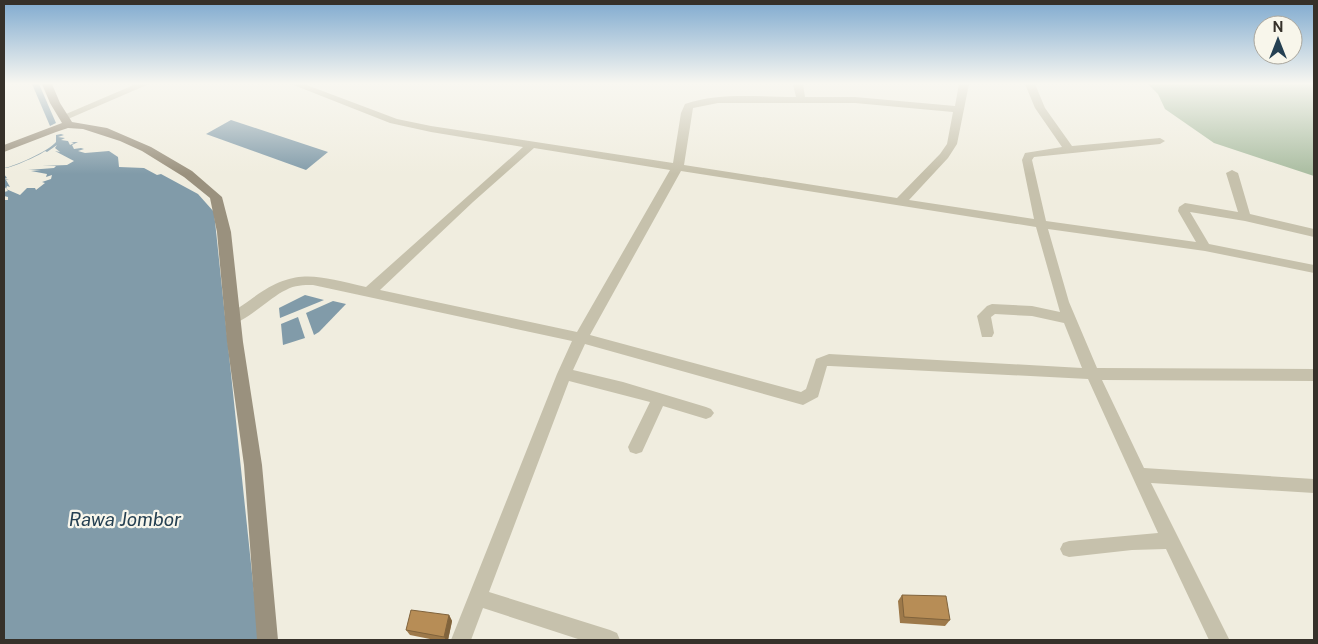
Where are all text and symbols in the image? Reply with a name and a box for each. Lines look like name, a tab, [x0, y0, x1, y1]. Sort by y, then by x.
north arrow	[1253, 15, 1303, 65]
text: N	[1273, 19, 1283, 35]
water label: Rawa Jombor	[69, 508, 182, 530]

